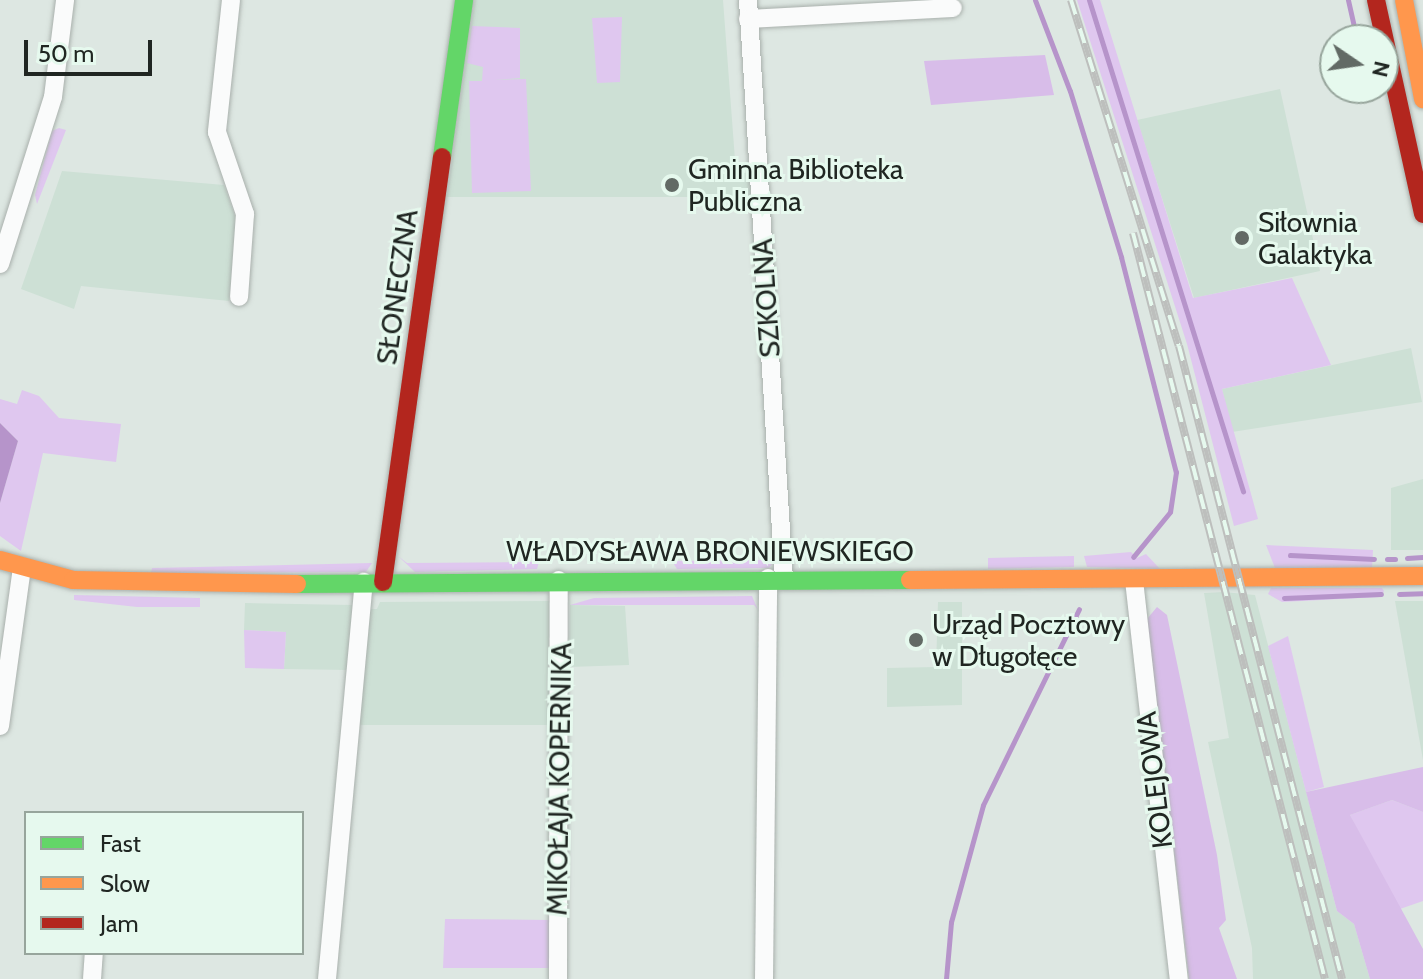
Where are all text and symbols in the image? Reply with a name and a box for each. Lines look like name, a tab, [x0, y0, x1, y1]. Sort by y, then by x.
scale bar	[28, 24, 156, 74]
north arrow	[1319, 24, 1399, 104]
text: 50 m	[38, 39, 94, 68]
text: N	[1366, 58, 1396, 80]
place label: Gminna Biblioteka Publiczna	[688, 152, 903, 218]
marker: Gminna Biblioteka Publiczna	[663, 176, 681, 194]
place label: Siłownia Galaktyka	[1258, 205, 1372, 271]
street label: SŁONECZNA	[369, 207, 425, 367]
marker: Siłownia Galaktyka	[1233, 229, 1251, 247]
street label: SZKOLNA	[745, 237, 787, 359]
street label: WŁADYSŁAWA BRONIEWSKIEGO	[506, 534, 914, 568]
place label: Urząd Pocztowy w Długołęce	[932, 607, 1125, 673]
marker: Urząd Pocztowy w Długołęce	[907, 631, 925, 649]
street label: MIKOŁAJA KOPERNIKA	[540, 642, 578, 916]
street label: KOLEJOWA	[1129, 710, 1179, 850]
legend	[24, 811, 304, 955]
text: Fast	[100, 829, 141, 858]
text: Slow	[100, 869, 150, 898]
text: Jam	[100, 909, 138, 938]

